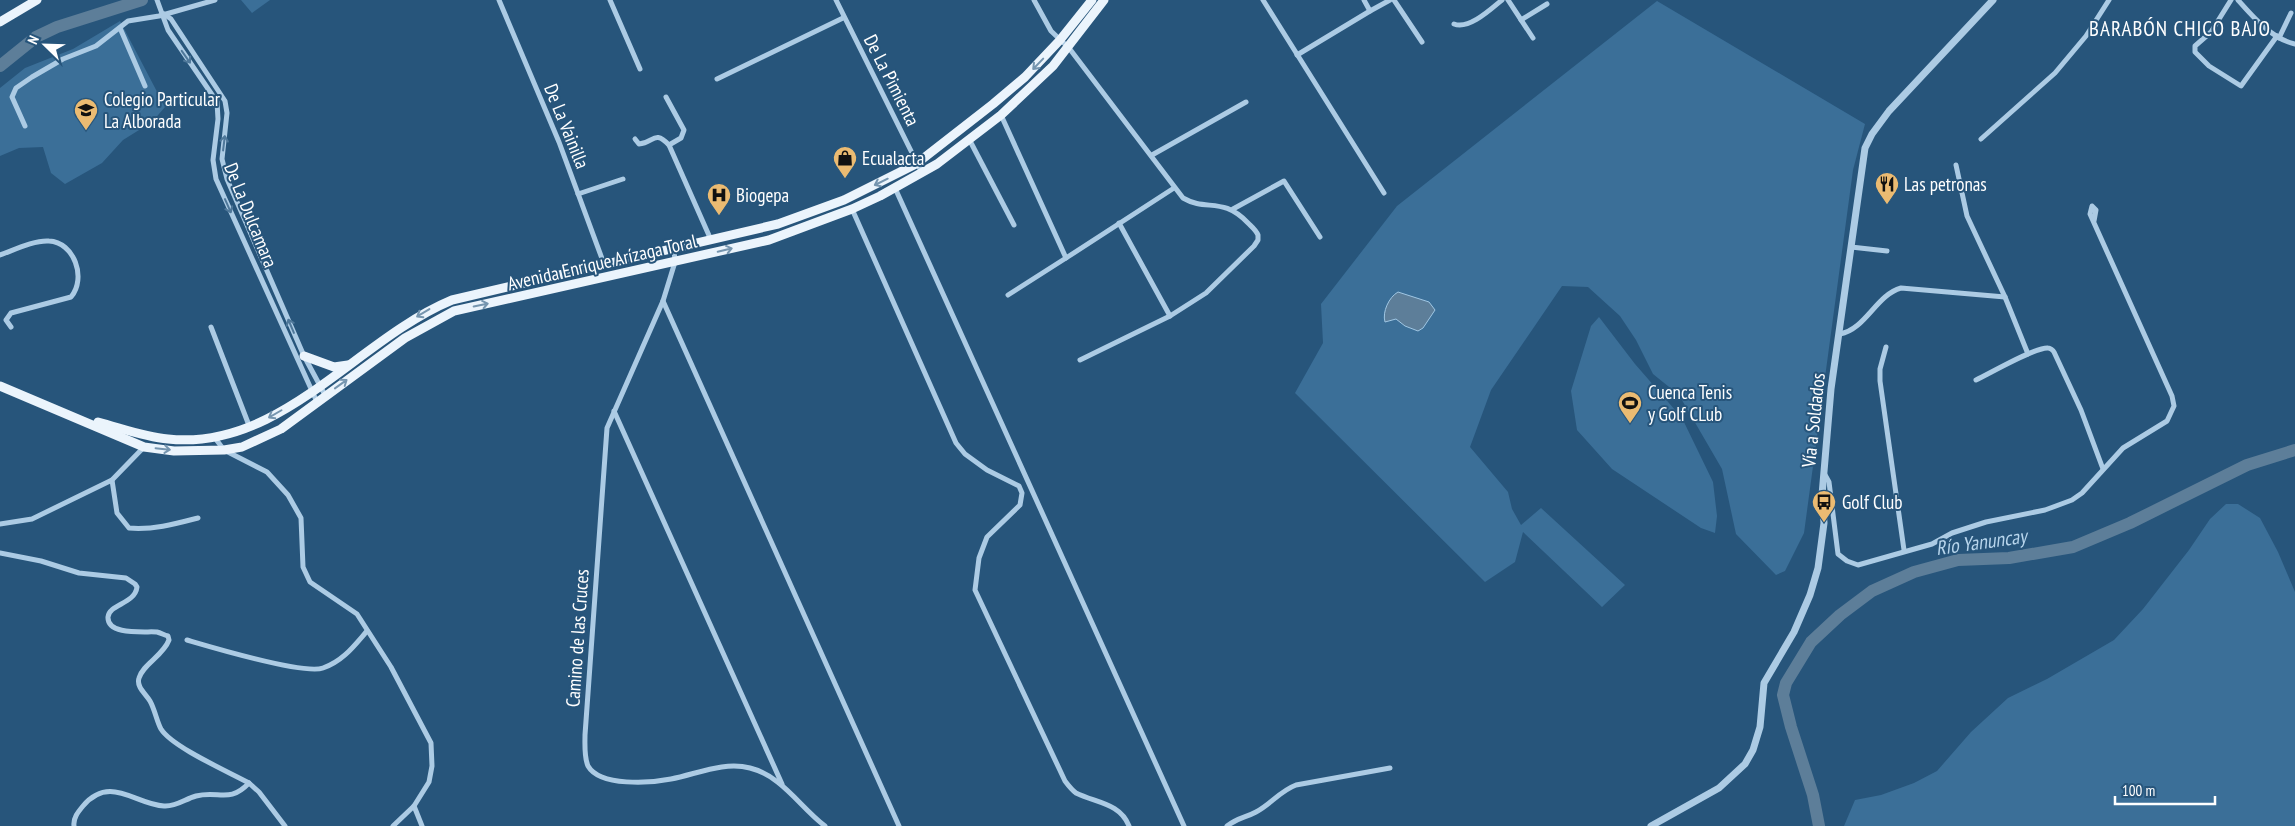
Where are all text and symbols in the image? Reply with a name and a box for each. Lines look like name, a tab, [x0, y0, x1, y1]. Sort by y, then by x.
district label: BARABÓN CHICO BAJO	[2089, 15, 2271, 42]
north arrow	[20, 20, 70, 70]
street label: De La Pimienta	[859, 30, 925, 130]
text: N	[23, 33, 43, 47]
one-way arrow	[181, 50, 191, 64]
one-way arrow	[1032, 57, 1044, 70]
street label: De La Vainilla	[539, 80, 595, 172]
place label: Colegio Particular La Alborada	[104, 87, 221, 133]
school or university icon: Colegio Particular La Alborada	[73, 97, 99, 131]
one-way arrow	[219, 135, 229, 151]
shop icon: Ecualacta	[832, 145, 858, 179]
place label: Ecualacta	[862, 146, 924, 170]
street label: De La Dulcamara	[219, 159, 283, 271]
restaurant icon: Las petronas	[1874, 171, 1900, 205]
place label: Las petronas	[1904, 172, 1987, 196]
one-way arrow	[874, 178, 889, 187]
hospital icon: Biogepa	[706, 182, 732, 216]
place label: Biogepa	[736, 183, 789, 207]
one-way arrow	[224, 198, 234, 213]
street label: Avenida Enrique Arízaga Toral	[505, 228, 700, 295]
one-way arrow	[717, 245, 733, 254]
one-way arrow	[473, 300, 489, 309]
one-way arrow	[417, 309, 431, 319]
one-way arrow	[286, 319, 296, 334]
street label: Vía a Soldados	[1796, 372, 1830, 469]
one-way arrow	[334, 379, 348, 389]
place label: Cuenca Tenis y Golf CLub	[1648, 380, 1732, 426]
sports icon: Cuenca Tenis y Golf CLub	[1617, 390, 1643, 424]
one-way arrow	[267, 409, 282, 419]
one-way arrow	[155, 444, 171, 454]
bus stop icon: Golf Club	[1811, 489, 1837, 523]
place label: Golf Club	[1842, 490, 1903, 514]
water label: Río Yanuncay	[1934, 522, 2030, 561]
street label: Camino de las Cruces	[560, 568, 594, 708]
scale bar	[2115, 774, 2215, 806]
text: 100 m	[2122, 781, 2155, 800]

